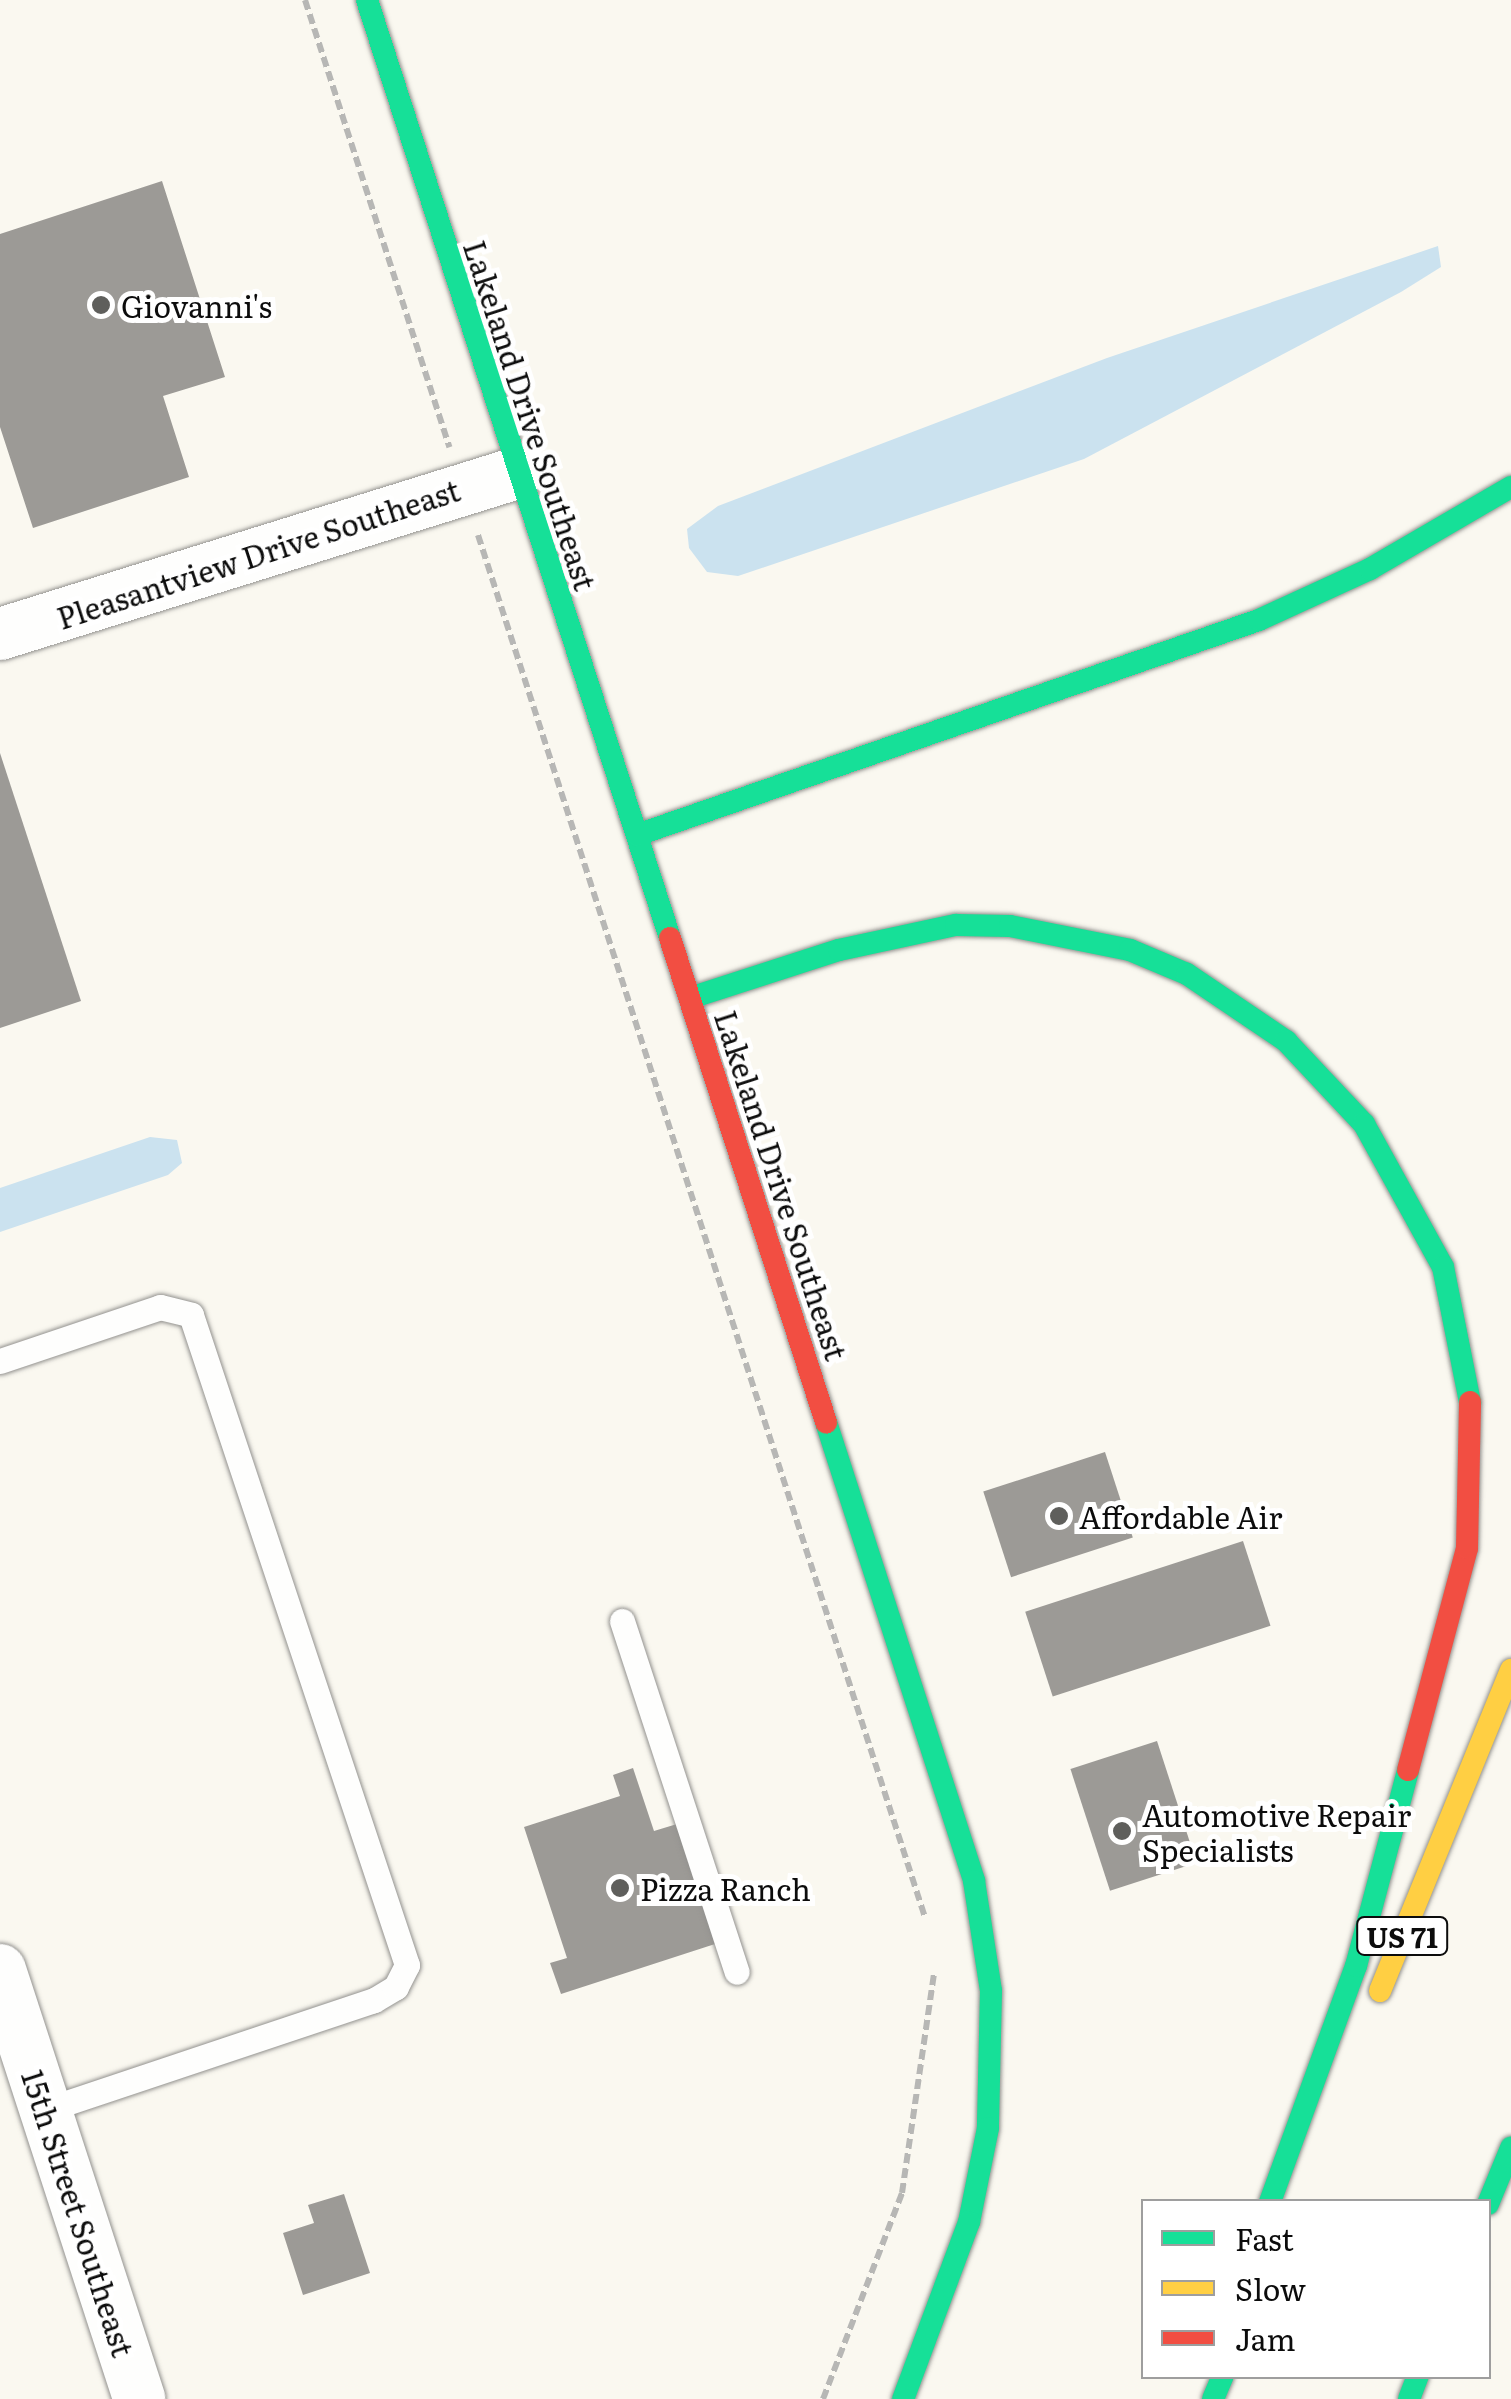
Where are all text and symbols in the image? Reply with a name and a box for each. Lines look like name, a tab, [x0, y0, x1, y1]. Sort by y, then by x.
street label: Lakeland Drive Southeast	[457, 236, 605, 594]
place label: Giovanni's	[121, 287, 272, 323]
marker: Giovanni's	[90, 294, 112, 316]
street label: Pleasantview Drive Southeast	[52, 471, 464, 635]
street label: Lakeland Drive Southeast	[708, 1006, 856, 1364]
place label: Affordable Air	[1079, 1498, 1282, 1534]
marker: Affordable Air	[1048, 1505, 1070, 1527]
place label: Automotive Repair Specialists	[1142, 1796, 1411, 1866]
marker: Automotive Repair Specialists	[1111, 1820, 1133, 1842]
place label: Pizza Ranch	[640, 1870, 811, 1906]
marker: Pizza Ranch	[609, 1877, 631, 1899]
road number: US 71	[1354, 1913, 1450, 1959]
street label: 15th Street Southeast	[16, 2065, 142, 2361]
legend	[1141, 2199, 1491, 2379]
text: Fast	[1235, 2216, 1294, 2260]
text: Slow	[1235, 2266, 1306, 2310]
text: Jam	[1235, 2316, 1295, 2360]

